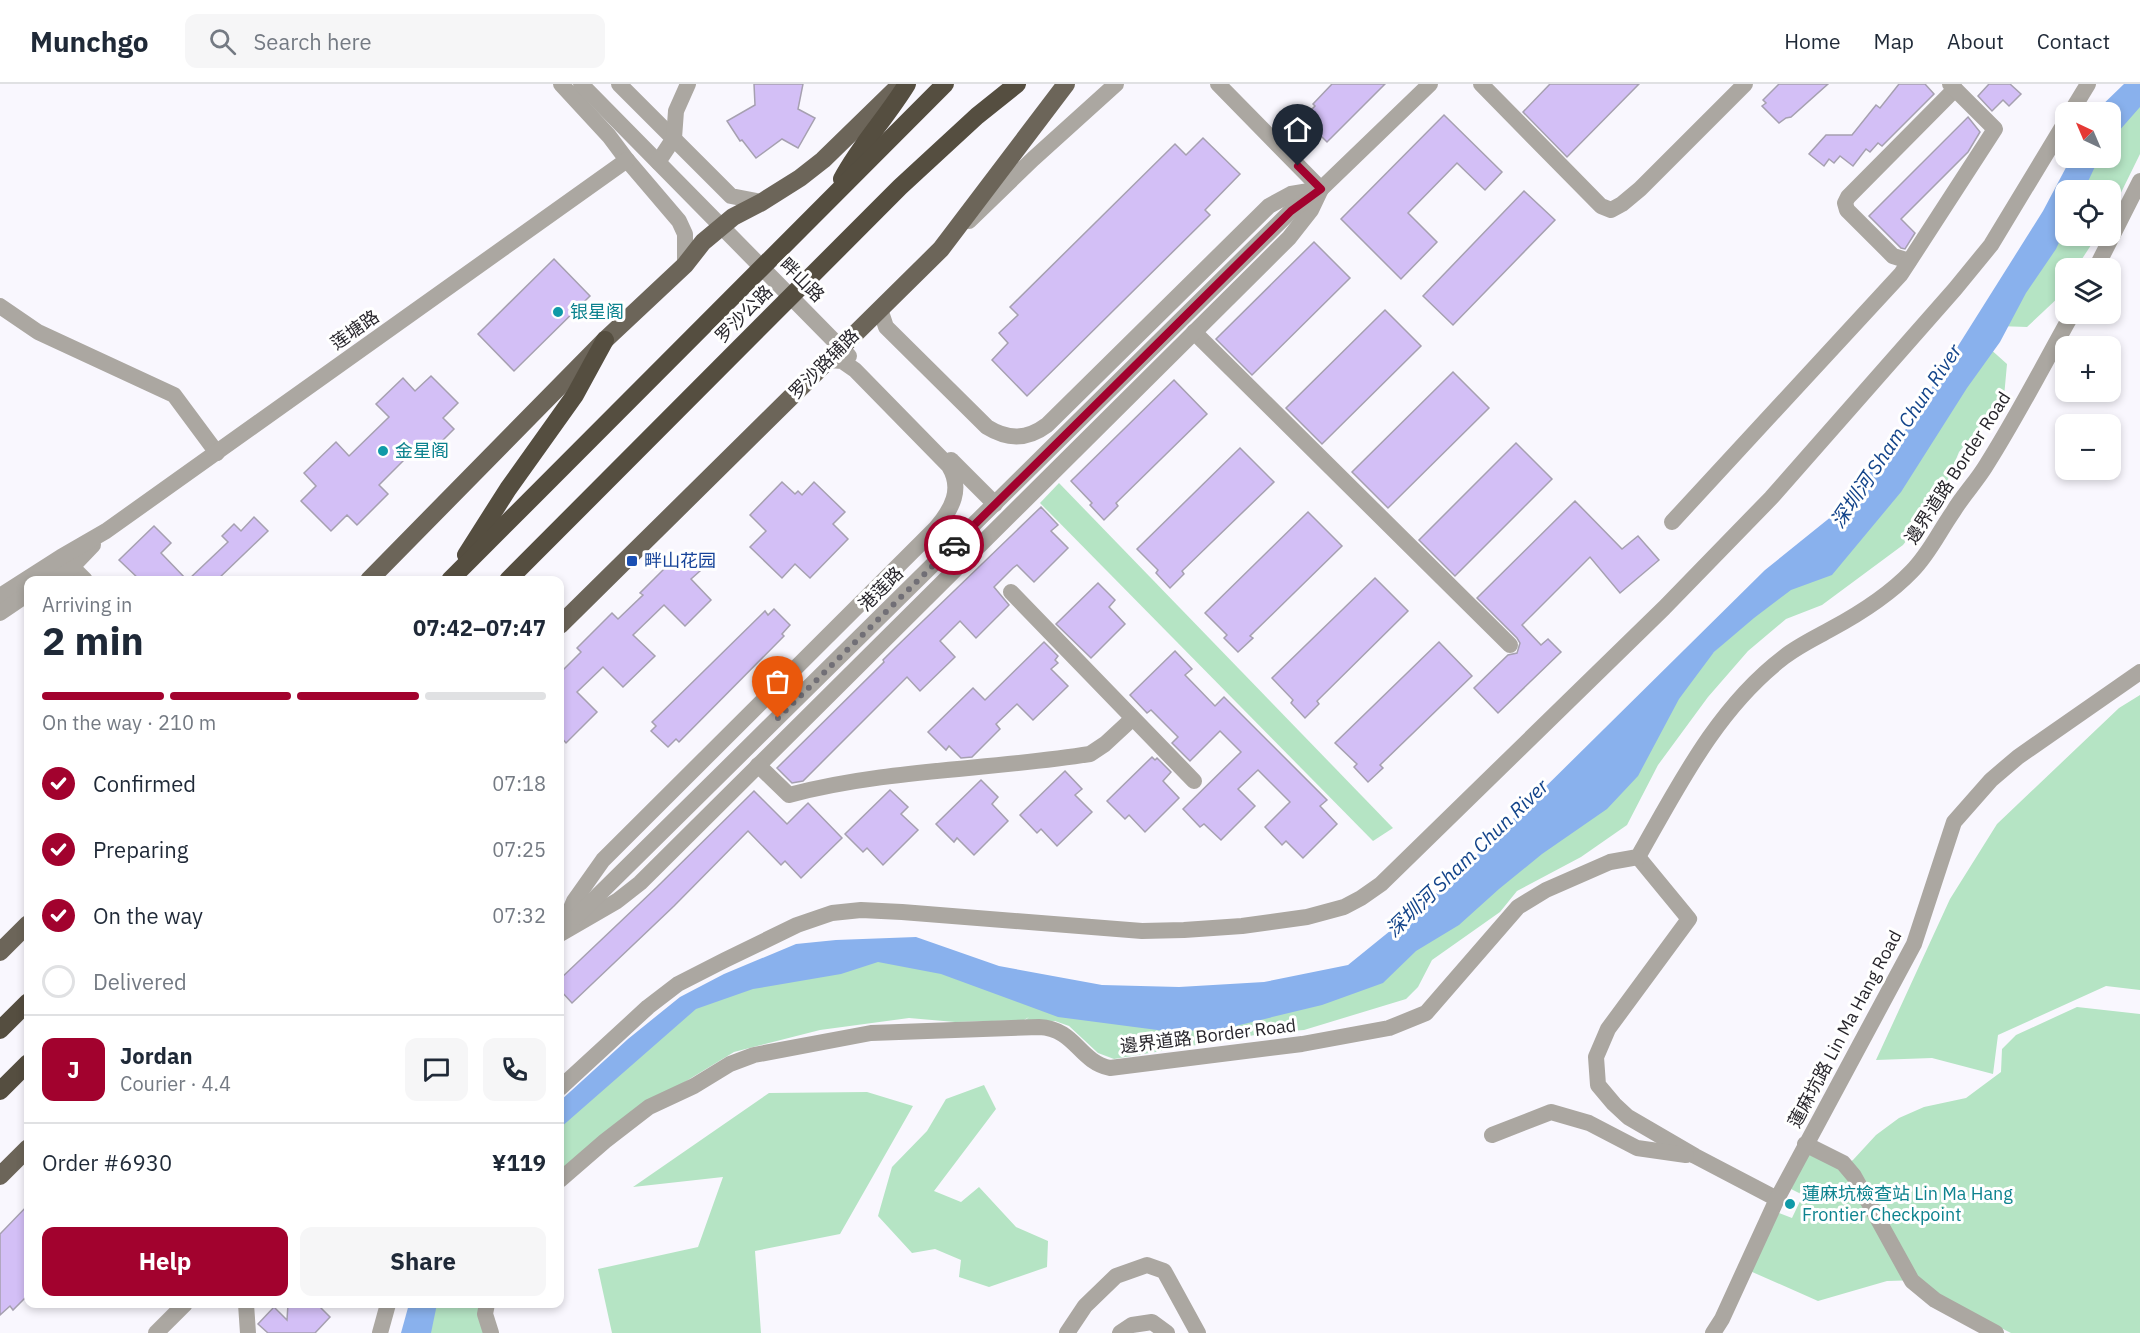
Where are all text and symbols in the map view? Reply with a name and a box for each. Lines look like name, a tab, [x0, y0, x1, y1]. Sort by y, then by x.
search box	[185, 14, 605, 68]
text: Munchgo	[30, 23, 149, 60]
icon: search	[206, 25, 239, 58]
text: Search here	[254, 27, 372, 56]
text: Home	[1784, 27, 1841, 55]
text: Map	[1874, 27, 1914, 55]
text: About	[1947, 27, 2004, 55]
text: Contact	[2037, 27, 2110, 55]
north arrow	[2055, 102, 2121, 168]
map controls	[2055, 102, 2121, 480]
pin	[1272, 104, 1323, 166]
icon: home	[1281, 113, 1314, 146]
button: locate	[2055, 180, 2121, 246]
street label: 畔山路	[775, 252, 830, 307]
button: layers	[2055, 258, 2121, 324]
street label: 罗沙公路	[710, 280, 777, 347]
place label: 银星阁	[570, 300, 624, 323]
street label: 莲塘路	[326, 305, 383, 354]
marker: 银星阁	[551, 305, 565, 319]
street label: 罗沙路辅路	[784, 324, 864, 404]
button: +	[2055, 336, 2121, 402]
water label: 深圳河 Sham Chun River	[1824, 338, 1968, 533]
street label: 邊界道路 Border Road	[1900, 387, 2015, 548]
button: −	[2055, 414, 2121, 480]
place label: 金星阁	[395, 439, 449, 462]
marker: 金星阁	[376, 444, 390, 458]
courier	[924, 515, 984, 575]
icon: car	[938, 529, 971, 562]
place label: 畔山花园	[644, 549, 716, 572]
marker: 畔山花园	[625, 554, 639, 568]
street label: 港莲路	[853, 561, 908, 616]
text: Arriving in	[42, 591, 132, 618]
text: 07:42–07:47	[413, 613, 546, 642]
text: 2 min	[42, 615, 144, 666]
pin	[752, 656, 803, 718]
icon: bag	[761, 665, 794, 698]
text: On the way · 210 m	[42, 709, 216, 736]
icon: check	[42, 767, 75, 800]
text: Confirmed	[93, 769, 196, 798]
text: 07:18	[492, 770, 546, 797]
water label: 深圳河 Sham Chun River	[1379, 772, 1554, 942]
icon: check	[42, 833, 75, 866]
text: Preparing	[93, 835, 188, 864]
text: 07:25	[492, 836, 546, 863]
icon: check	[42, 899, 75, 932]
text: On the way	[93, 901, 203, 930]
text: 07:32	[492, 902, 546, 929]
street label: 蓮麻坑路 Lin Ma Hang Road	[1783, 926, 1906, 1131]
text: Delivered	[93, 967, 187, 996]
street label: 邊界道路 Border Road	[1119, 1013, 1297, 1058]
button: chat	[405, 1038, 468, 1101]
button: phone	[483, 1038, 546, 1101]
text: Jordan	[120, 1041, 193, 1070]
text: J	[67, 1055, 80, 1084]
text: Courier · 4.4	[120, 1070, 231, 1097]
text: Order #6930	[42, 1148, 172, 1177]
text: ¥119	[492, 1148, 546, 1177]
place label: 蓮麻坑檢查站 Lin Ma Hang Frontier Checkpoint	[1802, 1182, 2013, 1226]
marker: 蓮麻坑檢查站 Lin Ma Hang Frontier Checkpoint	[1783, 1197, 1797, 1211]
button: Help	[42, 1227, 288, 1296]
button: Share	[300, 1227, 546, 1296]

